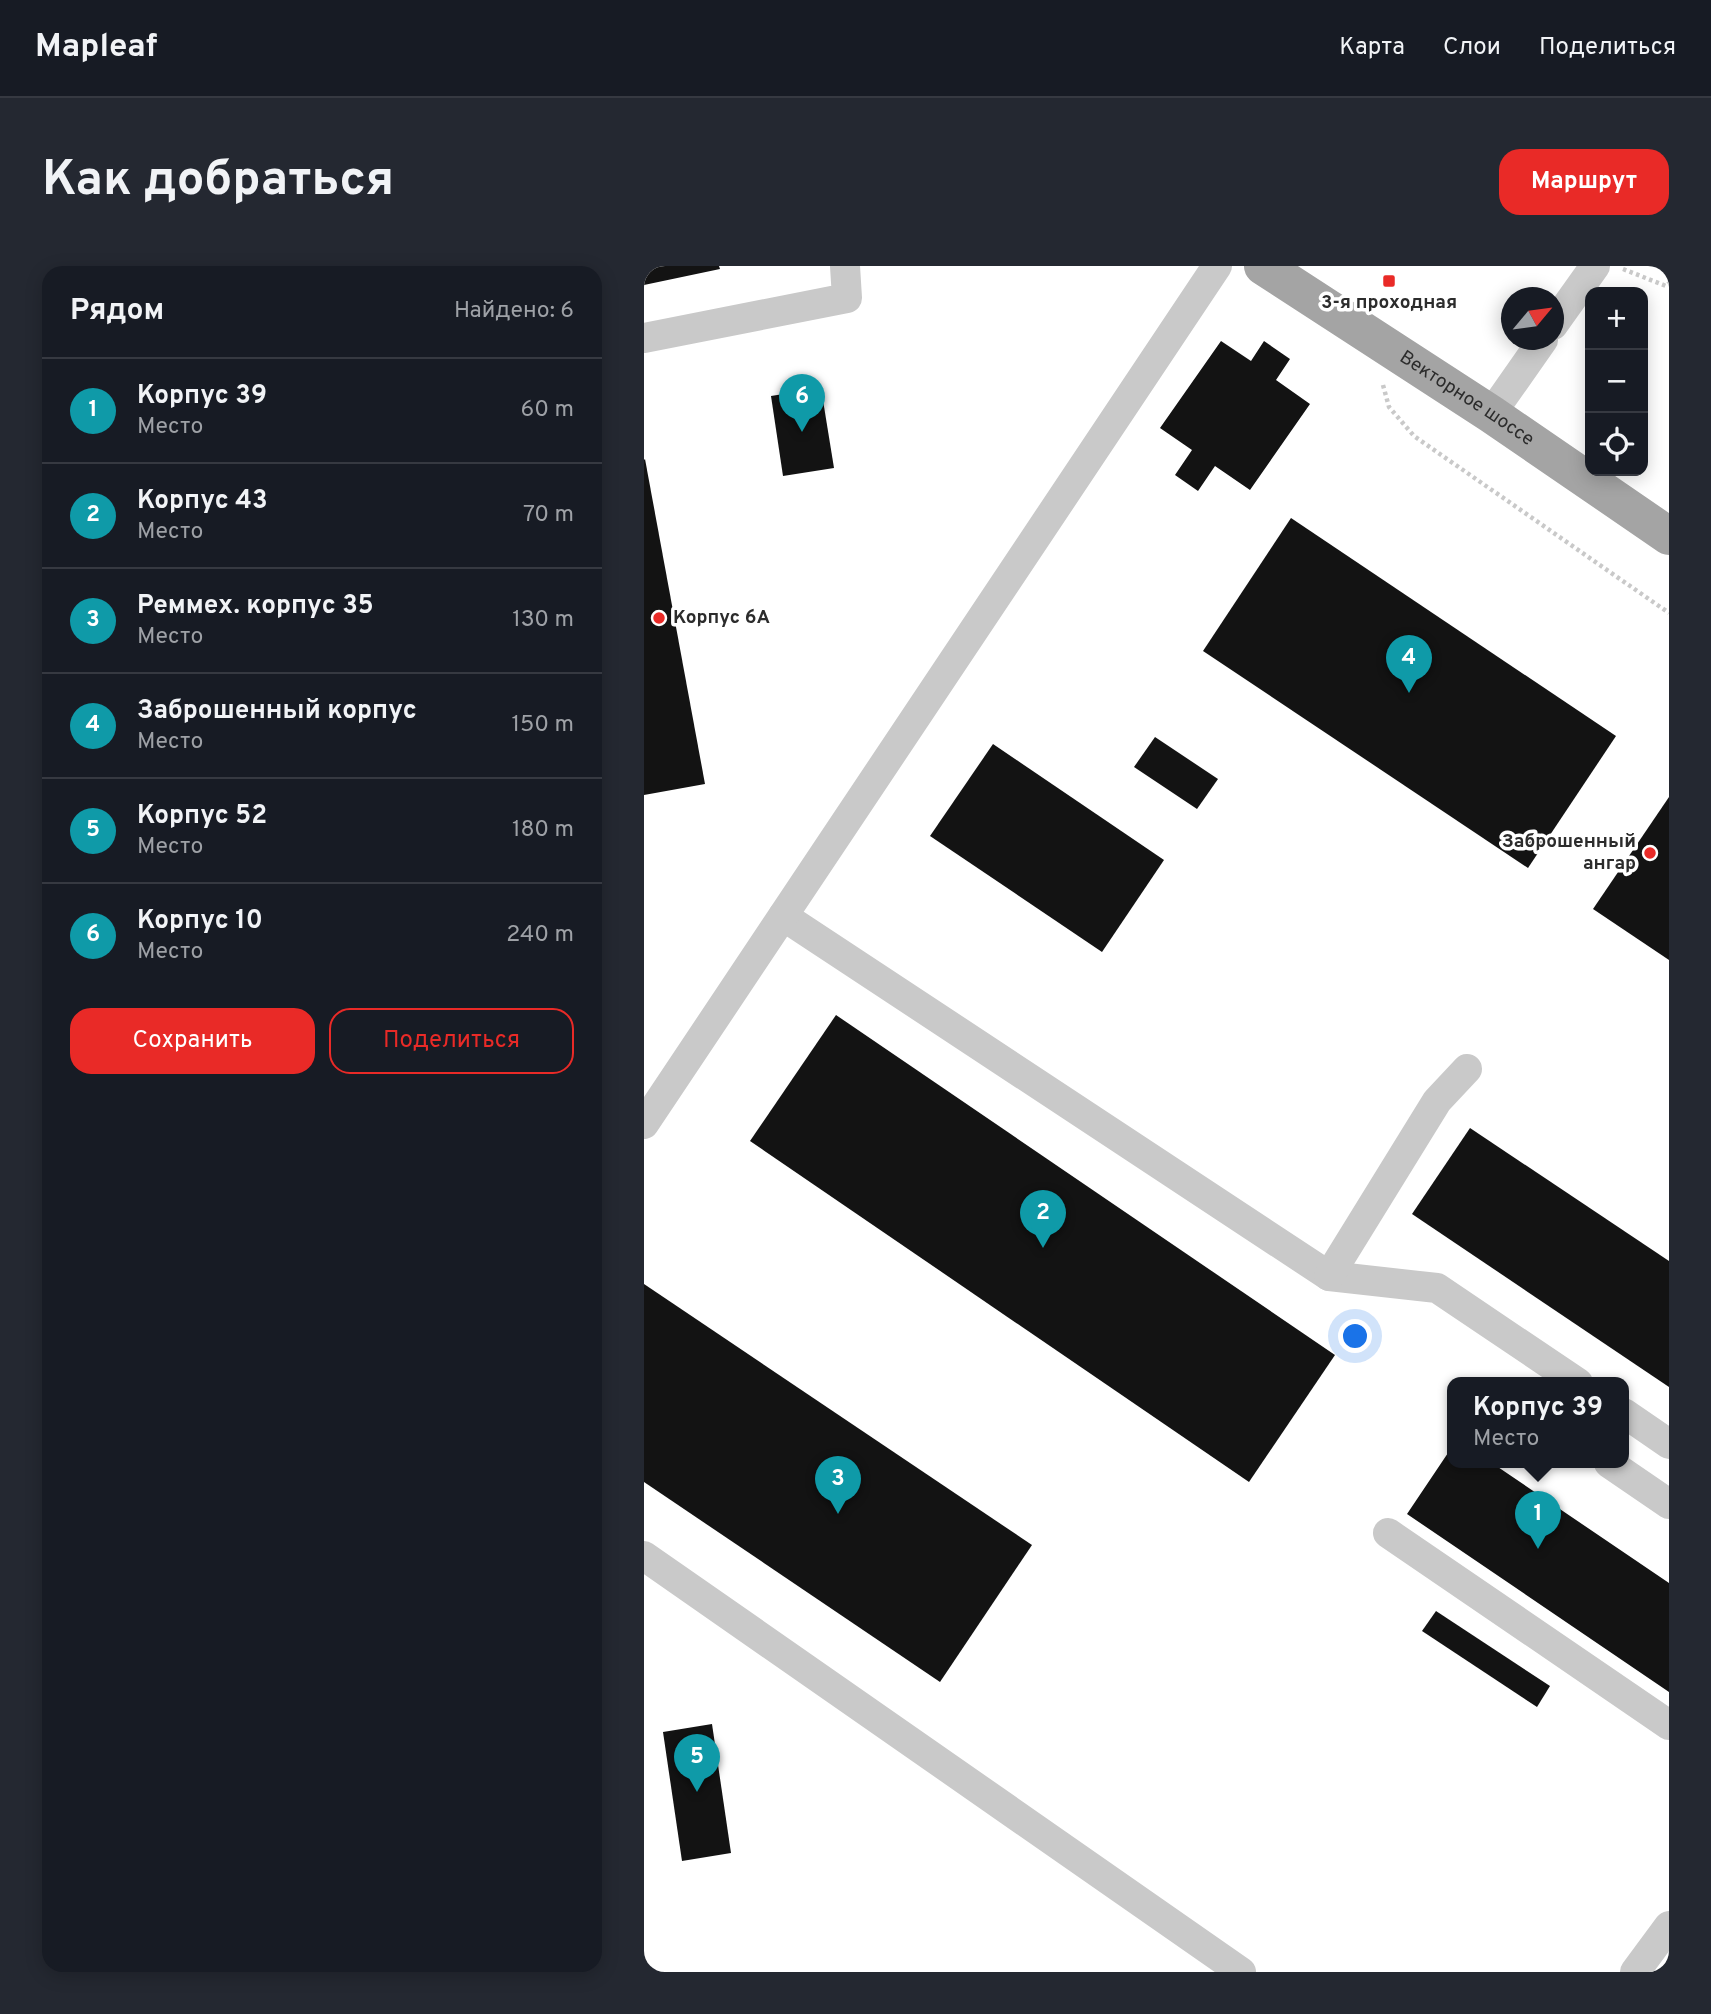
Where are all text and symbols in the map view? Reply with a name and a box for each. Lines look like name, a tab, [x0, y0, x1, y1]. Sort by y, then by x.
text: Mapleaf	[35, 27, 158, 69]
text: Карта	[1339, 33, 1405, 63]
text: Слои	[1443, 33, 1501, 63]
text: Поделиться	[1539, 33, 1676, 63]
button: Маршрут	[1499, 149, 1669, 215]
text: Как добраться	[42, 151, 394, 213]
marker: 3-я проходная	[1381, 273, 1397, 289]
north arrow	[1501, 287, 1564, 350]
map controls	[1585, 287, 1648, 476]
button: +	[1585, 287, 1648, 350]
place label: 3-я проходная	[1321, 291, 1457, 315]
text: Рядом	[70, 293, 164, 330]
text: Найдено: 6	[454, 297, 574, 326]
street label: Векторное шоссе	[1395, 346, 1539, 452]
button: −	[1585, 350, 1648, 413]
pin: 6	[779, 374, 825, 432]
text: Корпус 39	[137, 380, 267, 413]
text: 1	[88, 396, 98, 425]
text: 60 m	[521, 396, 574, 425]
text: Место	[137, 413, 203, 442]
button: locate	[1585, 413, 1648, 476]
text: Корпус 43	[137, 485, 268, 518]
text: 2	[86, 501, 100, 530]
text: 70 m	[523, 501, 574, 530]
text: Место	[137, 518, 203, 547]
text: Реммех. корпус 35	[137, 590, 374, 623]
text: 3	[86, 606, 100, 635]
text: 130 m	[512, 606, 574, 635]
place label: Корпус 6А	[673, 606, 770, 630]
marker: Корпус 6А	[651, 610, 667, 626]
text: Место	[137, 623, 203, 652]
pin: 4	[1386, 635, 1432, 693]
text: Заброшенный корпус	[137, 695, 417, 728]
text: 4	[86, 711, 100, 740]
text: 150 m	[512, 711, 574, 740]
text: Место	[137, 728, 203, 757]
text: Корпус 52	[137, 800, 267, 833]
text: 5	[86, 816, 100, 845]
text: 180 m	[512, 816, 574, 845]
place label: Заброшенный ангар	[1502, 830, 1636, 876]
text: Место	[137, 833, 203, 862]
marker: Заброшенный ангар	[1642, 845, 1658, 861]
text: Корпус 10	[137, 905, 263, 938]
text: 6	[86, 921, 100, 950]
text: 240 m	[506, 921, 574, 950]
text: Место	[137, 938, 203, 967]
button: Сохранить	[70, 1008, 315, 1074]
button: Поделиться	[329, 1008, 574, 1074]
pin: 2	[1020, 1190, 1066, 1248]
your location	[1338, 1319, 1372, 1353]
popup	[1447, 1377, 1629, 1468]
text: Корпус 39	[1473, 1392, 1603, 1425]
text: Место	[1473, 1425, 1539, 1454]
pin: 3	[815, 1456, 861, 1514]
pin: 1	[1515, 1491, 1561, 1549]
pin: 5	[674, 1734, 720, 1792]

